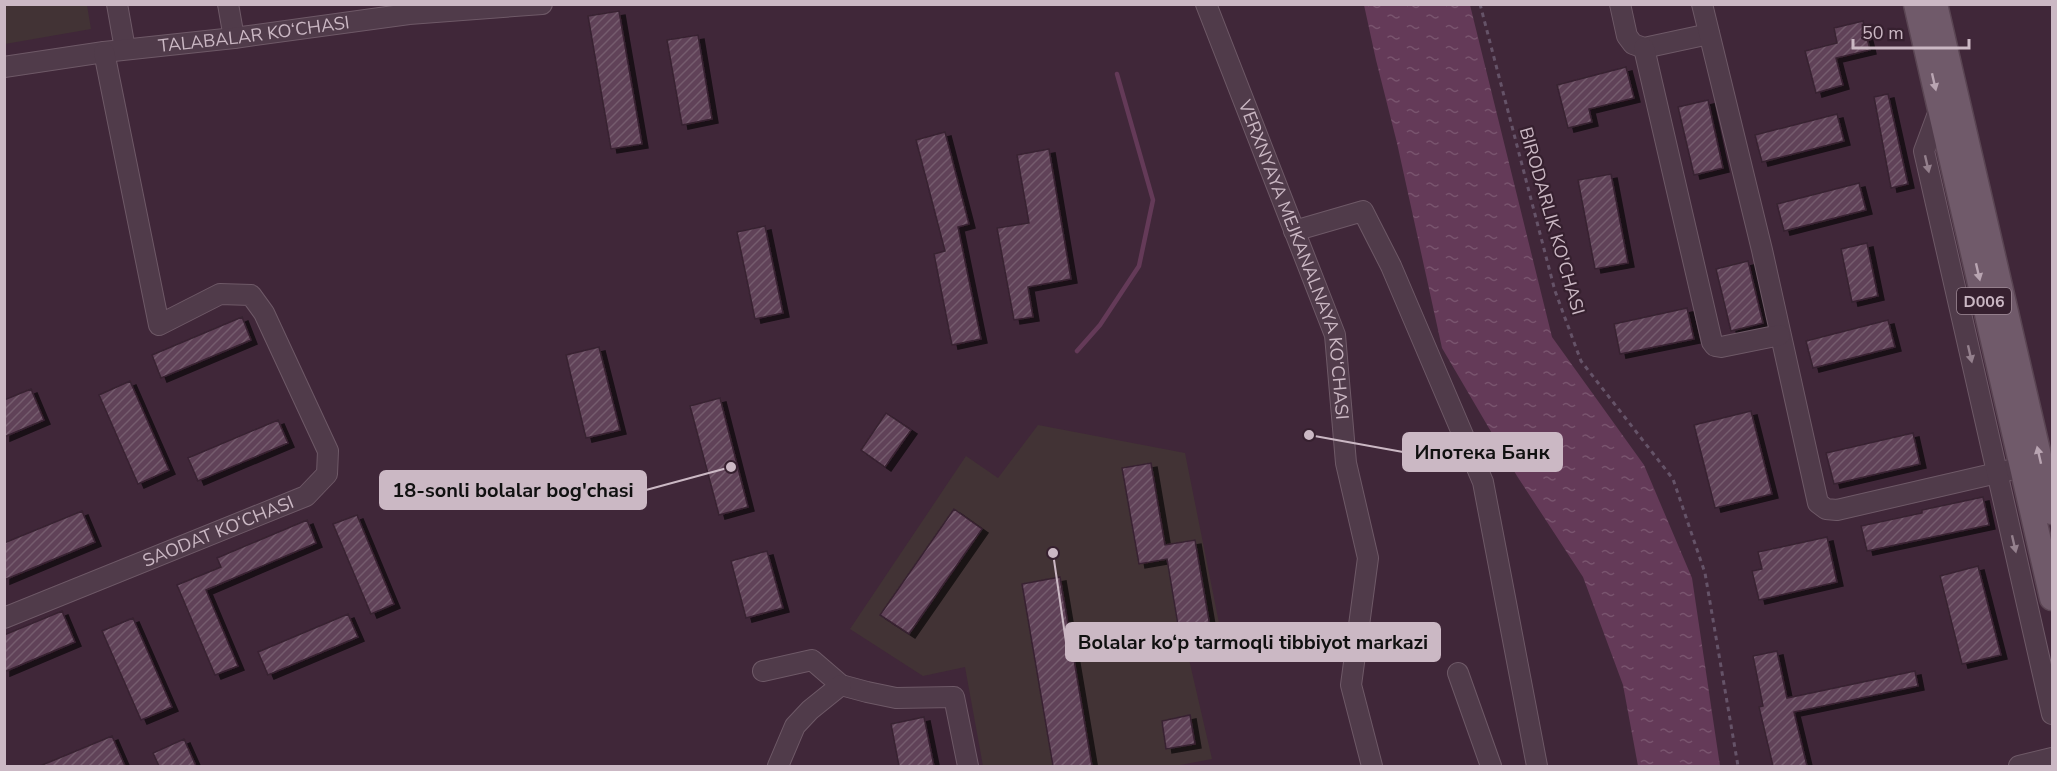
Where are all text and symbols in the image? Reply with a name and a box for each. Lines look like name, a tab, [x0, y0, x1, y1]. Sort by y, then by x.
street label: TALABALAR KO‘CHASI	[157, 10, 351, 58]
scale bar	[1853, 12, 1968, 50]
text: 50 m	[1862, 21, 1904, 45]
one-way arrow	[1930, 73, 1940, 91]
street label: VERXNYAYA MEJKANALNAYA KO‘CHASI	[1232, 96, 1354, 421]
street label: BIRODARLIK KO'CHASI	[1514, 124, 1590, 318]
one-way arrow	[1923, 154, 1932, 173]
one-way arrow	[1973, 263, 1983, 281]
road number: D006	[1957, 288, 2011, 314]
one-way arrow	[1966, 344, 1976, 363]
callout: Ипотека Банк	[1403, 433, 1562, 471]
text: Ипотека Банк	[1414, 439, 1550, 466]
one-way arrow	[2034, 445, 2044, 464]
callout: 18-sonli bolalar bog'chasi	[380, 471, 646, 509]
text: 18-sonli bolalar bog'chasi	[392, 477, 634, 504]
street label: SAODAT KO‘CHASI	[139, 490, 297, 573]
one-way arrow	[2009, 535, 2019, 553]
callout: Bolalar ko‘p tarmoqli tibbiyot markazi	[1066, 623, 1440, 661]
text: Bolalar ko‘p tarmoqli tibbiyot markazi	[1078, 629, 1428, 656]

